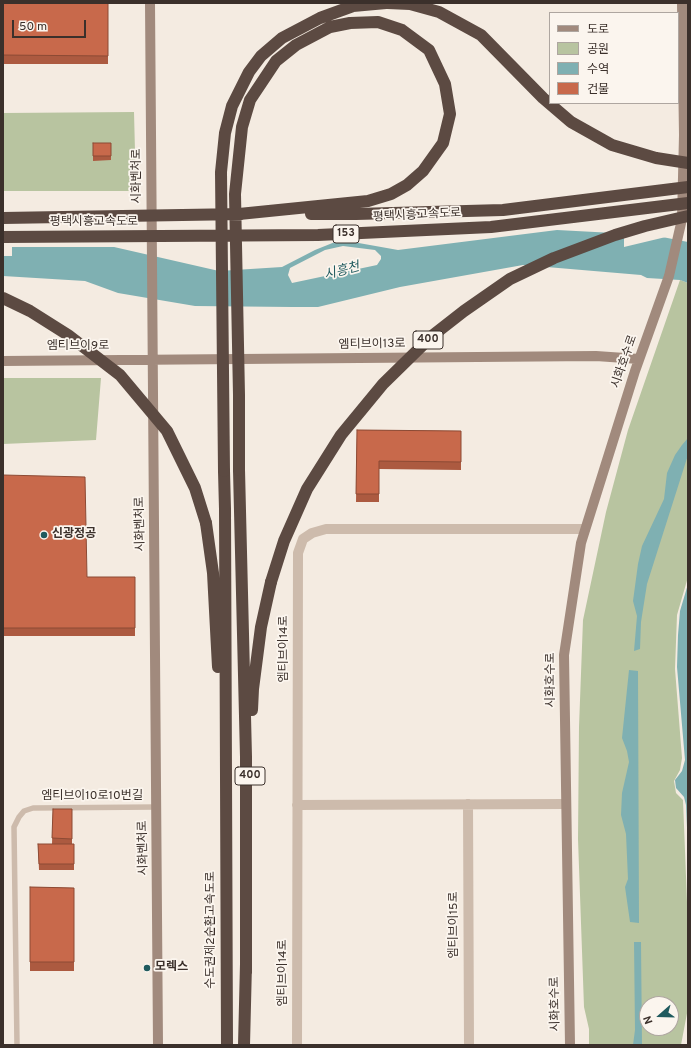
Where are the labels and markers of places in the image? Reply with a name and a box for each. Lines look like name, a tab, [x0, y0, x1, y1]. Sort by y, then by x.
place label: 신광정공	[52, 528, 96, 542]
marker: 신광정공	[39, 530, 49, 540]
place label: 모렉스	[155, 961, 188, 975]
marker: 모렉스	[142, 963, 152, 973]

